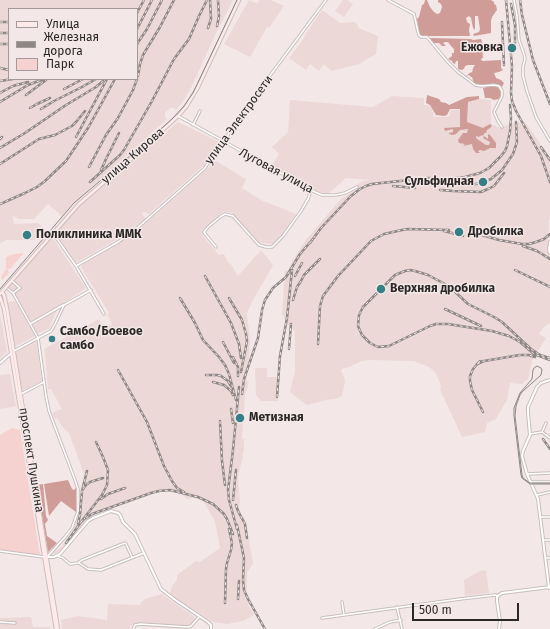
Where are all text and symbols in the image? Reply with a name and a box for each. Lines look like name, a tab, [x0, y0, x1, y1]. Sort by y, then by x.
legend	[8, 8, 138, 80]
text: Улица	[46, 17, 80, 31]
text: Железная дорога	[44, 30, 99, 58]
place label: Ежовка	[461, 41, 503, 55]
marker: Ежовка	[506, 42, 518, 54]
text: Парк	[46, 57, 74, 71]
street label: улица Электросети	[202, 73, 276, 167]
street label: улица Кирова	[99, 125, 167, 187]
street label: Луговая улица	[236, 145, 316, 197]
place label: Сульфидная	[404, 175, 474, 189]
marker: Сульфидная	[477, 176, 489, 188]
place label: Дробилка	[468, 225, 524, 239]
marker: Дробилка	[453, 226, 465, 238]
place label: Поликлиника ММК	[36, 228, 142, 242]
marker: Поликлиника ММК	[21, 229, 33, 241]
place label: Верхняя дробилка	[390, 282, 495, 296]
marker: Верхняя дробилка	[375, 283, 387, 295]
place label: Самбо/Боевое самбо	[60, 325, 143, 353]
marker: Самбо/Боевое самбо	[47, 334, 57, 344]
street label: проспект Пушкина	[16, 407, 46, 513]
place label: Метизная	[249, 411, 304, 425]
marker: Метизная	[234, 412, 246, 424]
scale bar	[414, 595, 521, 621]
text: 500 m	[419, 603, 452, 617]

